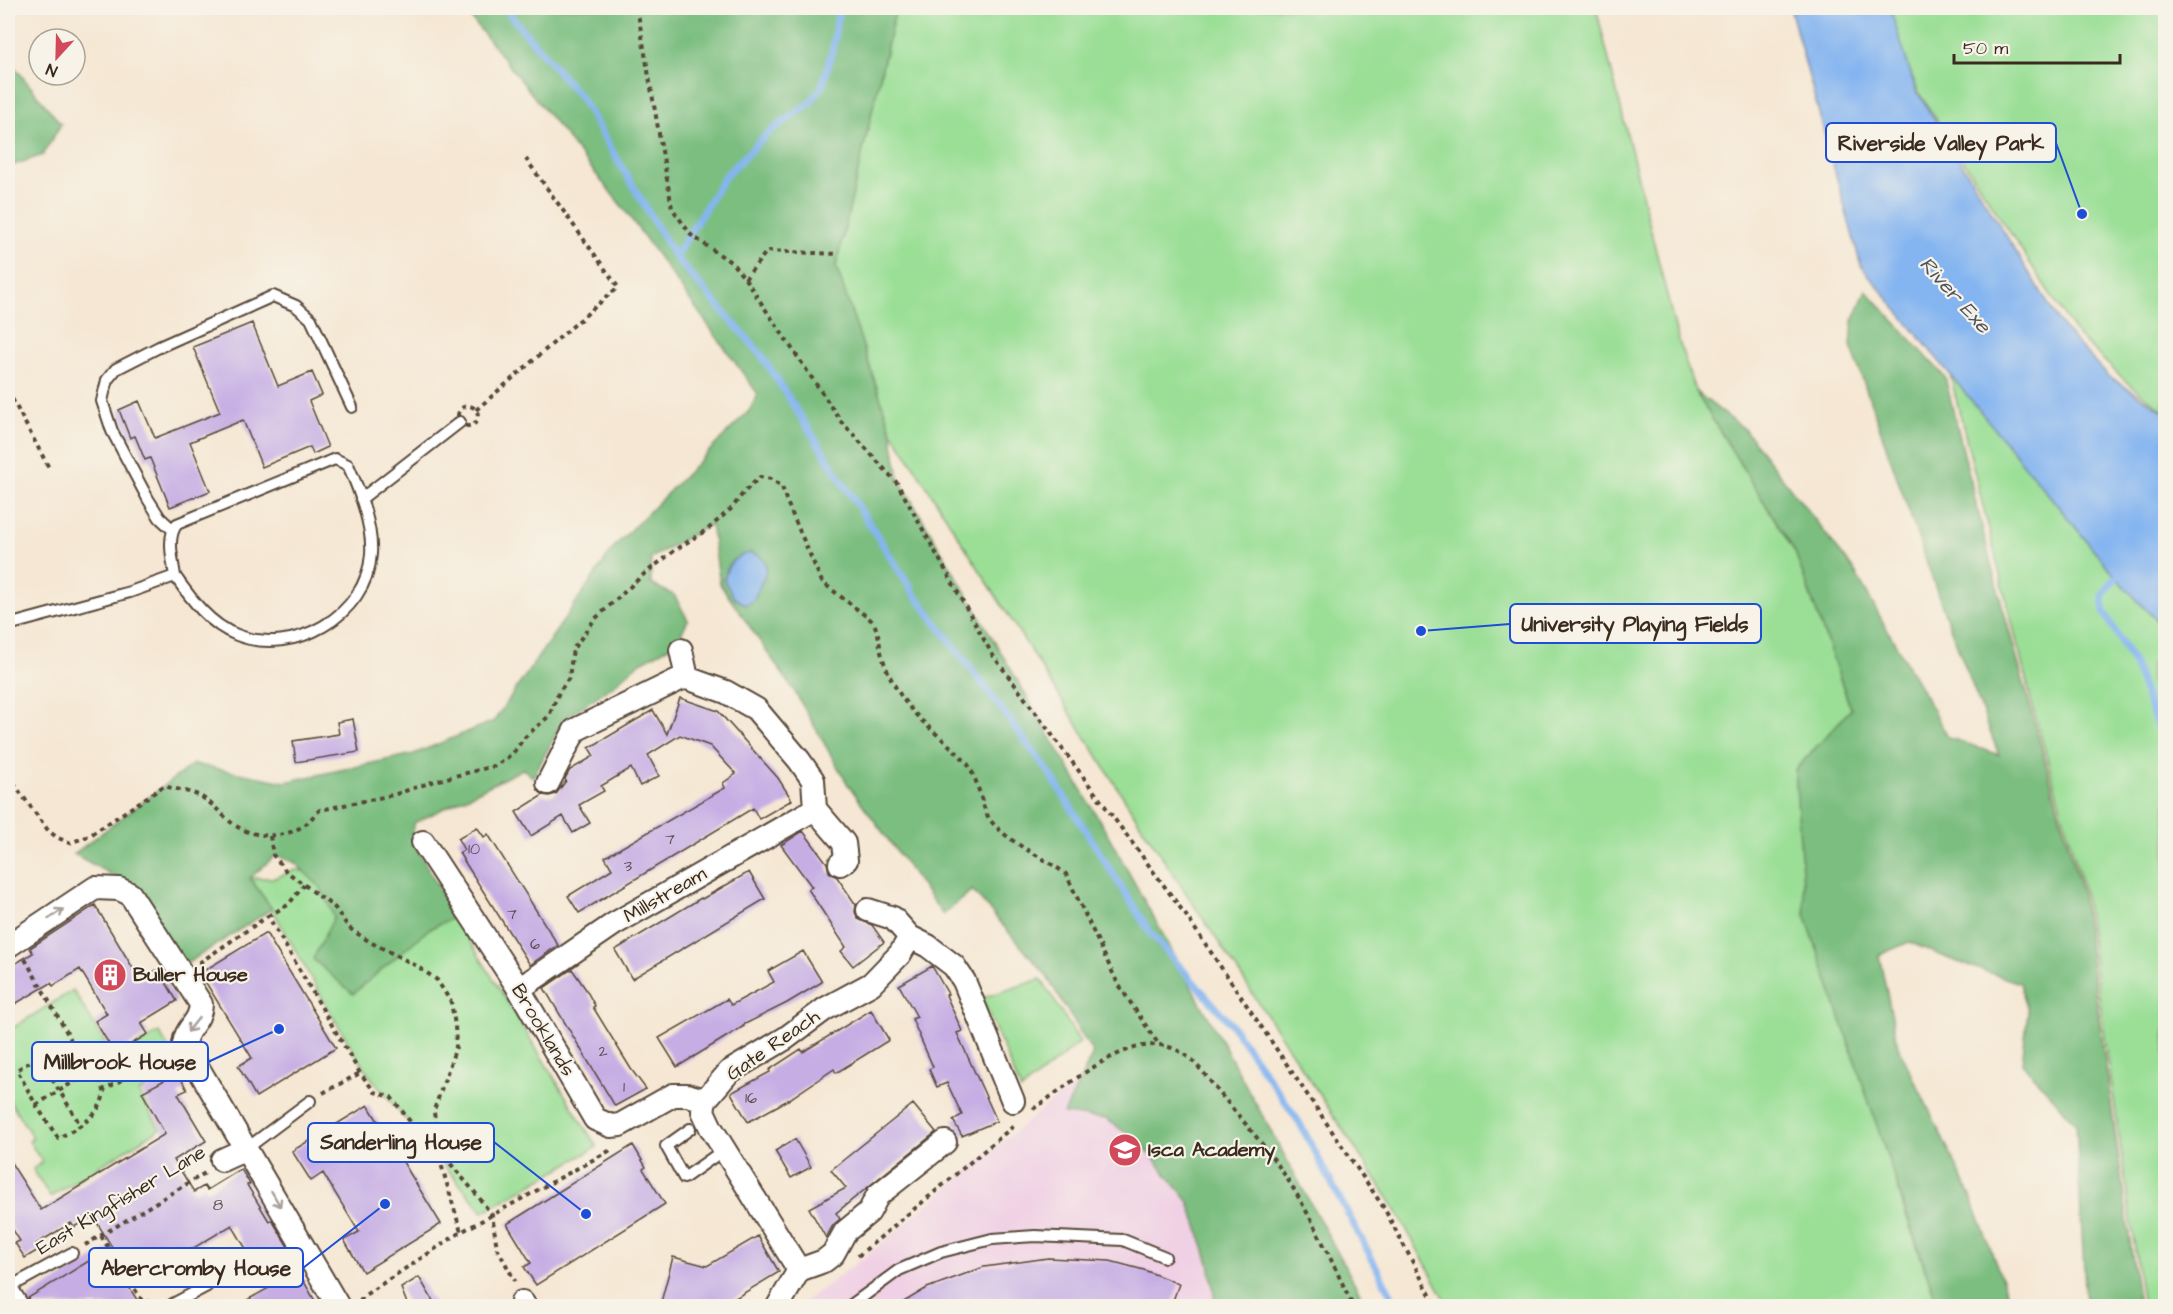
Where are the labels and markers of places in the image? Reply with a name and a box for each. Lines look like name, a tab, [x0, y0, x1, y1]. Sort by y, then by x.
callout: Riverside Valley Park	[1826, 123, 2056, 162]
callout: University Playing Fields	[1510, 604, 1761, 643]
building icon: Buller House	[92, 957, 128, 993]
place label: Buller House	[133, 961, 248, 989]
callout: Millbrook House	[32, 1042, 208, 1081]
callout: Sanderling House	[308, 1123, 494, 1162]
school or university icon: Isca Academy	[1107, 1132, 1143, 1168]
place label: Isca Academy	[1148, 1136, 1275, 1165]
callout: Abercromby House	[89, 1248, 303, 1287]

